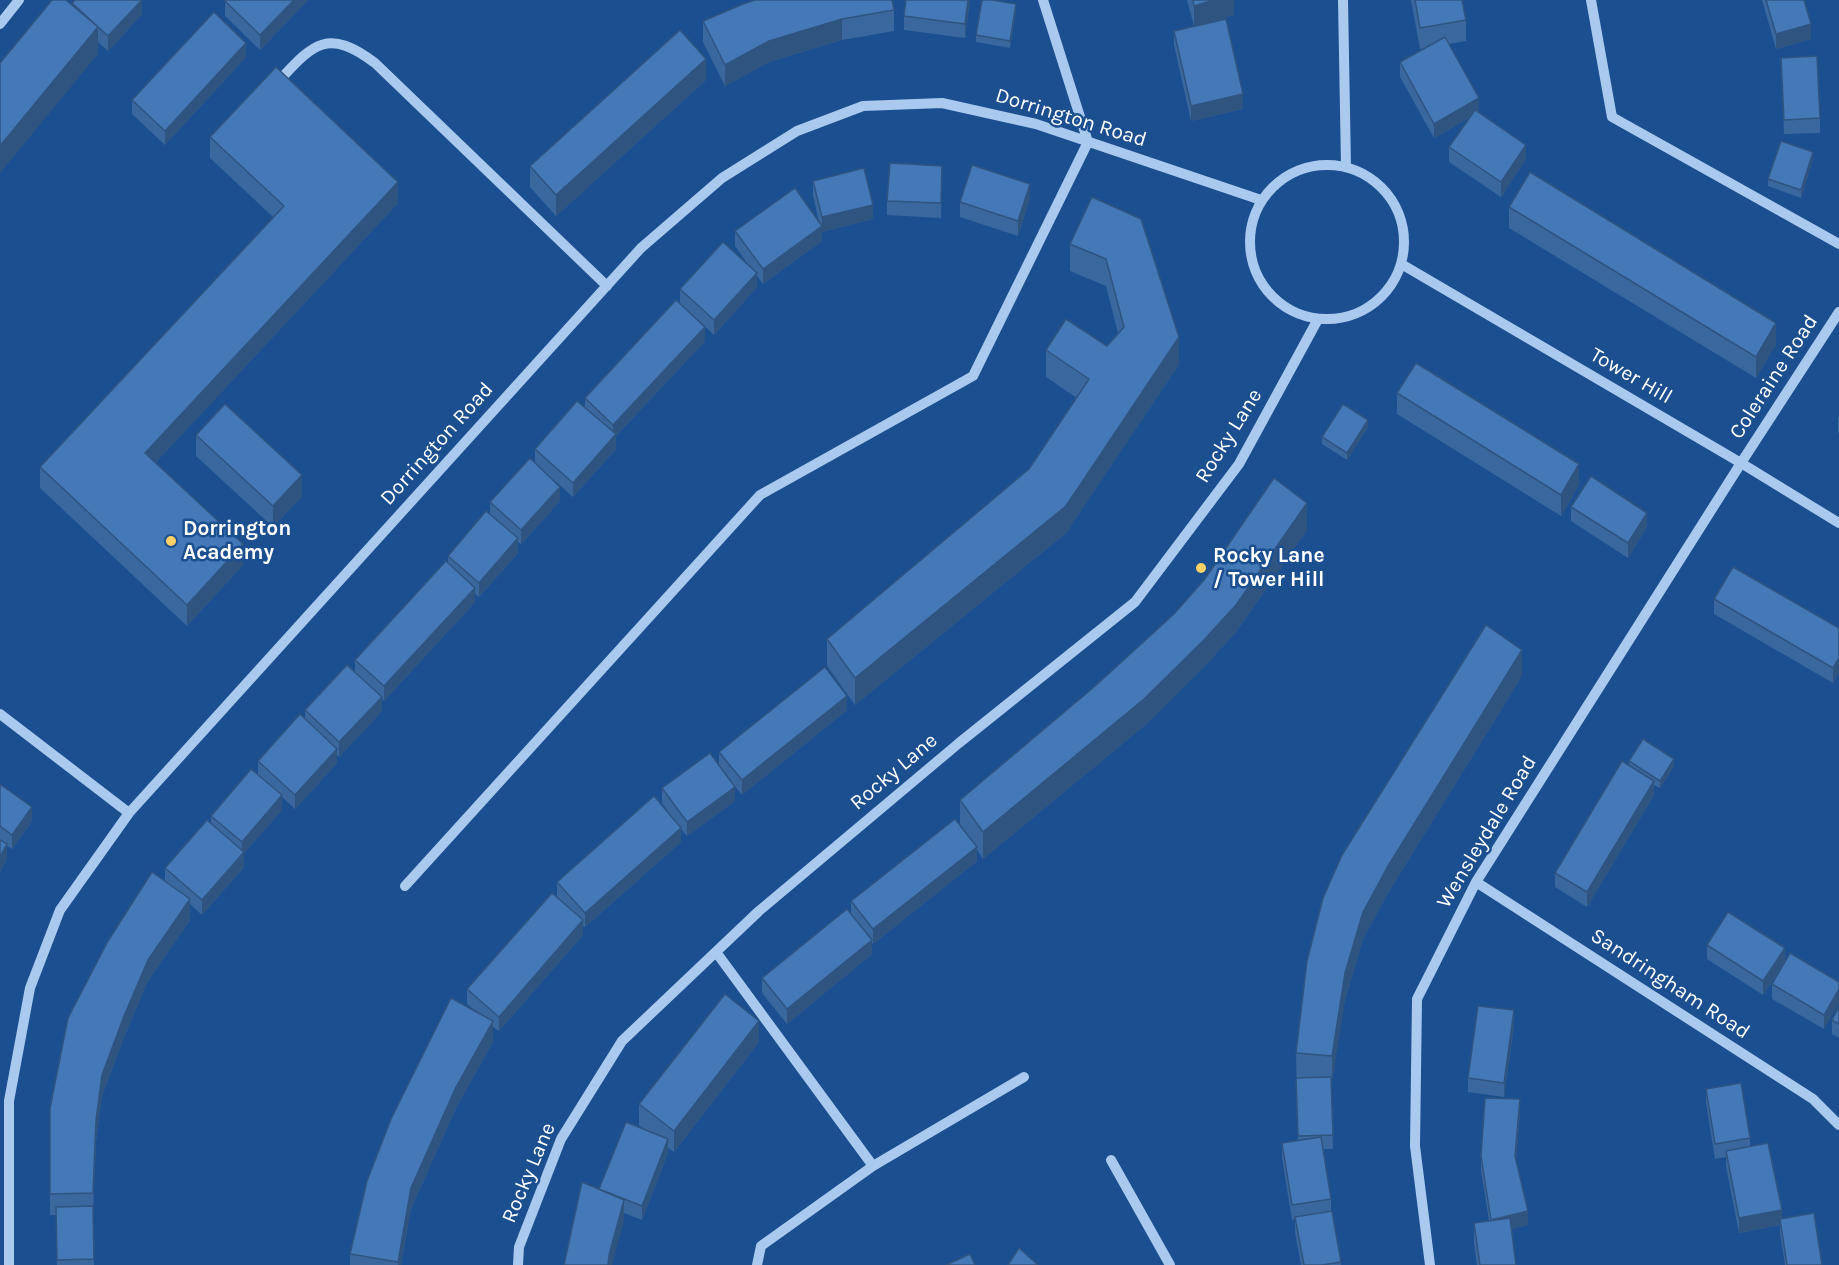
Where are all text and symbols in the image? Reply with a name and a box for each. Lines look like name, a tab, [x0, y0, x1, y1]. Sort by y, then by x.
street label: Dorrington Road	[992, 83, 1150, 153]
street label: Coleraine Road	[1724, 310, 1824, 444]
street label: Tower Hill	[1585, 342, 1677, 410]
street label: Dorrington Road	[375, 377, 499, 511]
street label: Rocky Lane	[1190, 384, 1268, 488]
place label: Dorrington Academy	[183, 516, 291, 566]
marker: Dorrington Academy	[164, 534, 178, 548]
place label: Rocky Lane / Tower Hill	[1213, 543, 1325, 593]
marker: Rocky Lane / Tower Hill	[1194, 561, 1208, 575]
street label: Rocky Lane	[845, 728, 943, 816]
street label: Wensleydale Road	[1432, 751, 1542, 913]
street label: Sandringham Road	[1586, 923, 1754, 1045]
street label: Rocky Lane	[497, 1119, 561, 1227]

